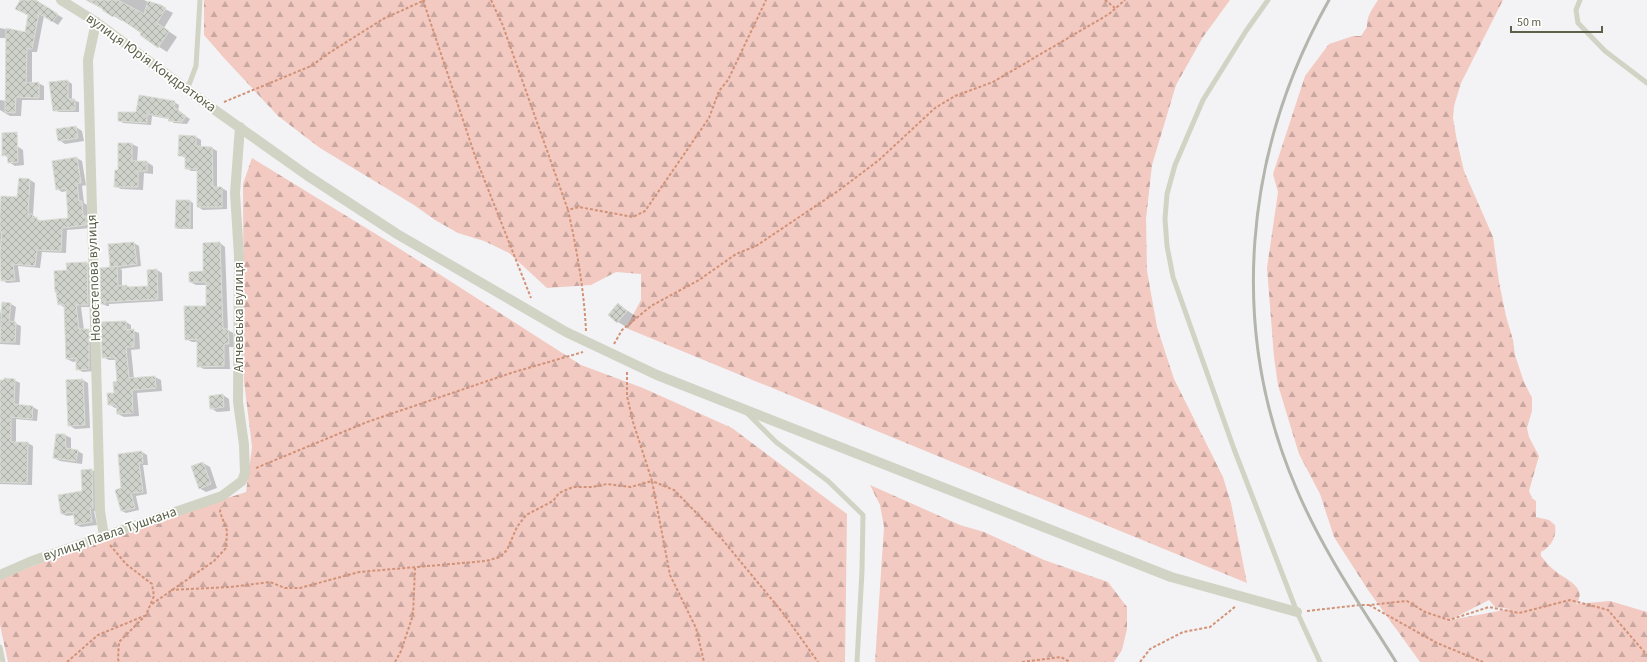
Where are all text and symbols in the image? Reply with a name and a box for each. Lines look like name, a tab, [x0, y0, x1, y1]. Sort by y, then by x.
scale bar	[1511, 8, 1602, 34]
street label: вулиця Юрія Кондратюка	[82, 9, 220, 117]
text: 50 m	[1517, 14, 1541, 31]
street label: Новостепова вулиця	[82, 214, 106, 342]
street label: Алчевська вулиця	[229, 262, 249, 372]
street label: вулиця Павла Тушкана	[41, 502, 179, 566]

